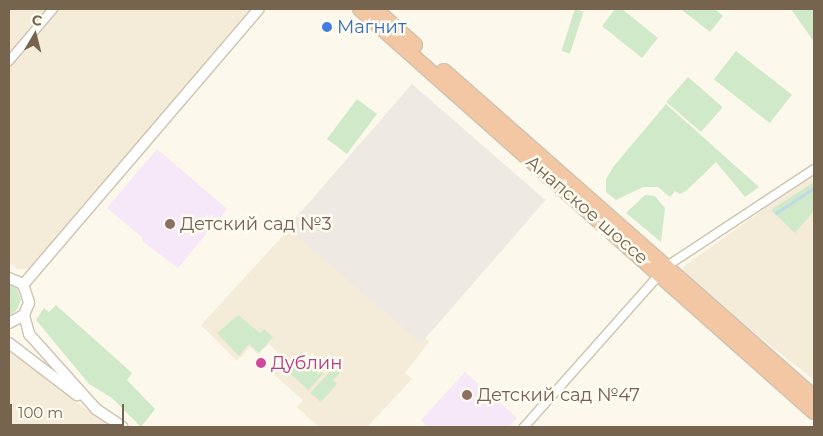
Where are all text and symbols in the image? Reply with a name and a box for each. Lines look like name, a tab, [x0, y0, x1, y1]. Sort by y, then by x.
north arrow	[10, 10, 60, 60]
text: С	[31, 11, 43, 30]
place label: Магнит	[337, 16, 406, 38]
marker: Магнит	[321, 21, 333, 33]
street label: Анапское шоссе	[521, 151, 653, 269]
place label: Детский сад №3	[180, 213, 332, 235]
marker: Детский сад №3	[164, 218, 176, 230]
place label: Дублин	[271, 352, 342, 374]
marker: Дублин	[255, 357, 267, 369]
place label: Детский сад №47	[477, 384, 640, 406]
marker: Детский сад №47	[461, 389, 473, 401]
scale bar	[12, 394, 126, 426]
text: 100 m	[18, 403, 63, 422]

